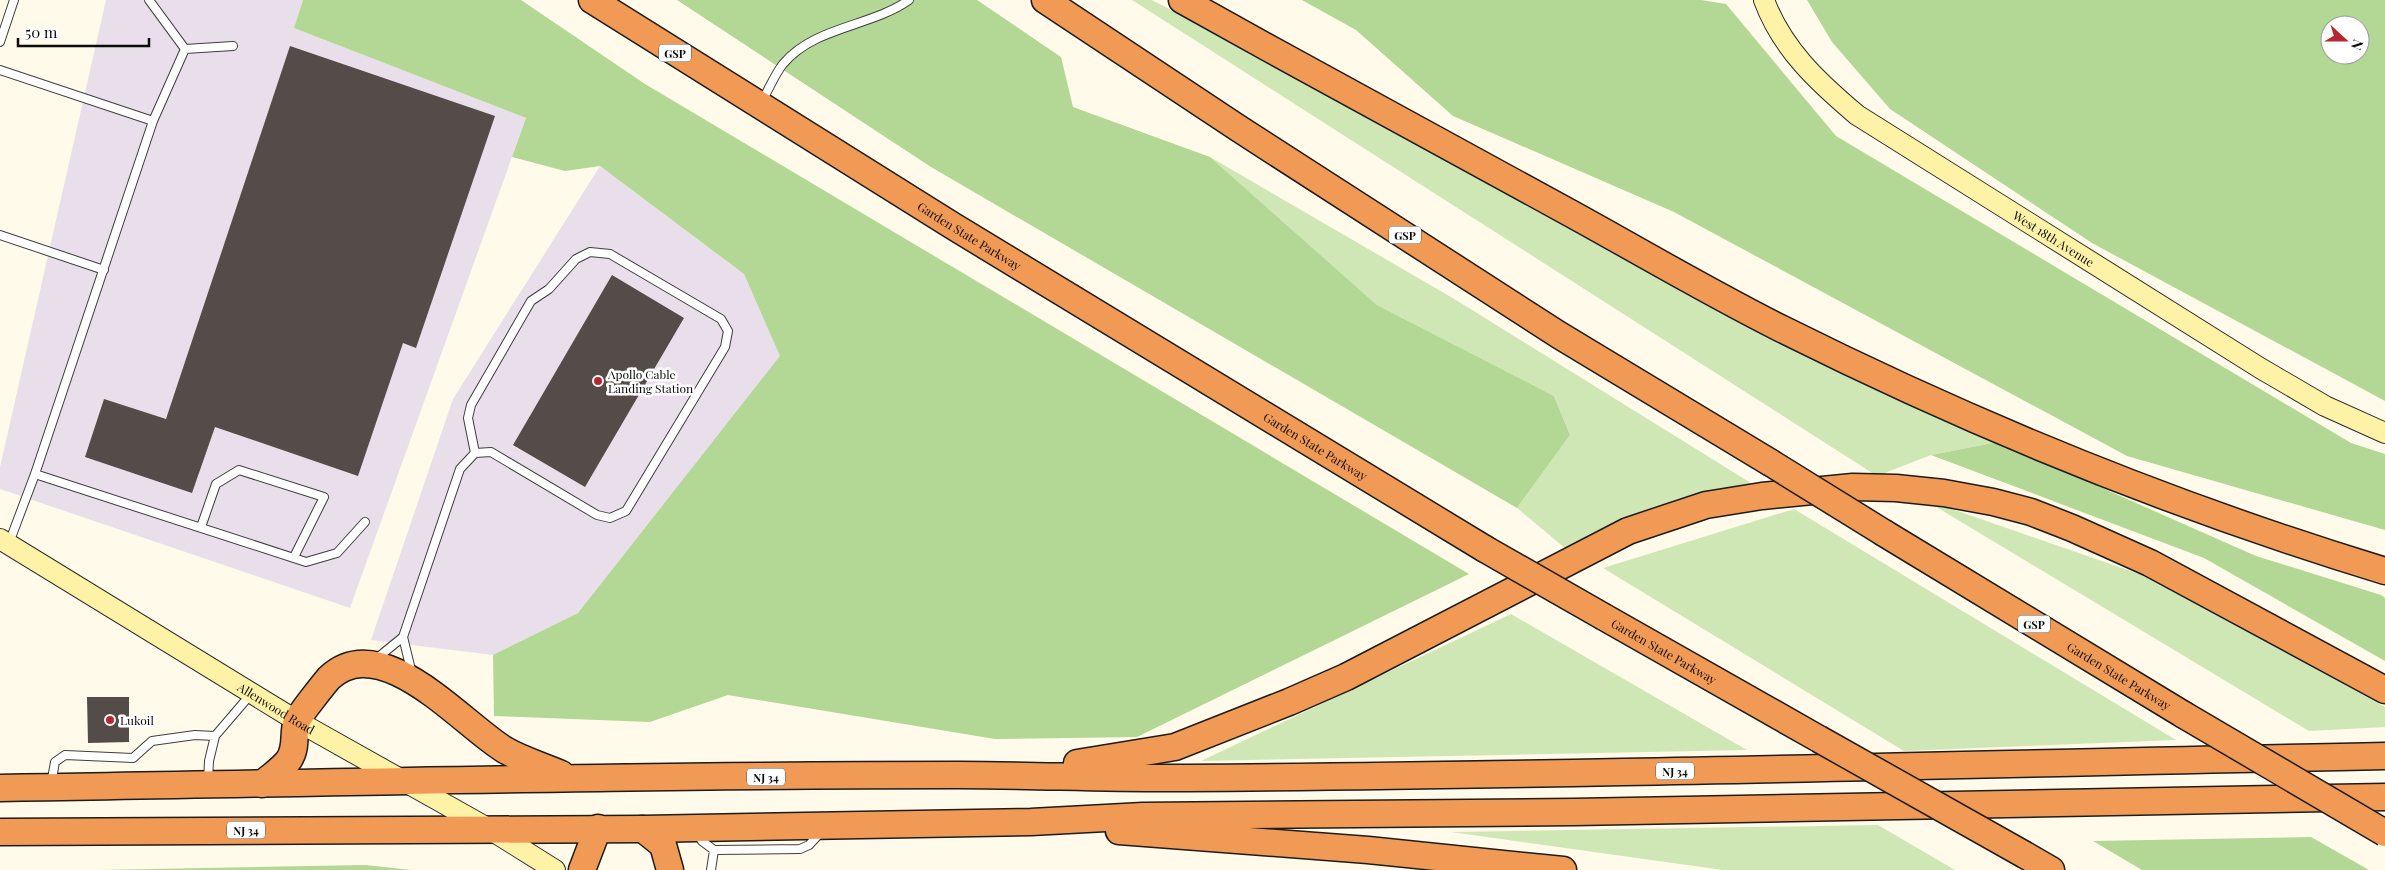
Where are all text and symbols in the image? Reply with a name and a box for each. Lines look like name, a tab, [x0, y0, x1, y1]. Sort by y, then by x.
scale bar	[18, 15, 149, 47]
north arrow	[2320, 15, 2370, 65]
text: 50 m	[25, 22, 58, 42]
text: N	[2347, 37, 2368, 53]
road number: GSP	[659, 44, 691, 62]
street label: Garden State Parkway	[915, 198, 1024, 274]
street label: West 18th Avenue	[2009, 207, 2097, 270]
road number: GSP	[1389, 226, 1421, 244]
place label: Apollo Cable Landing Station	[607, 366, 693, 396]
marker: Apollo Cable Landing Station	[592, 375, 604, 387]
street label: Garden State Parkway	[1261, 408, 1370, 484]
street label: Garden State Parkway	[1609, 615, 1720, 687]
road number: GSP	[2018, 616, 2050, 632]
street label: Garden State Parkway	[2064, 638, 2174, 713]
street label: Allenwood Road	[234, 678, 318, 737]
place label: Lukoil	[120, 712, 154, 728]
marker: Lukoil	[104, 714, 116, 726]
road number: NJ 34	[1656, 762, 1694, 779]
road number: NJ 34	[747, 769, 785, 786]
road number: NJ 34	[227, 822, 265, 838]

